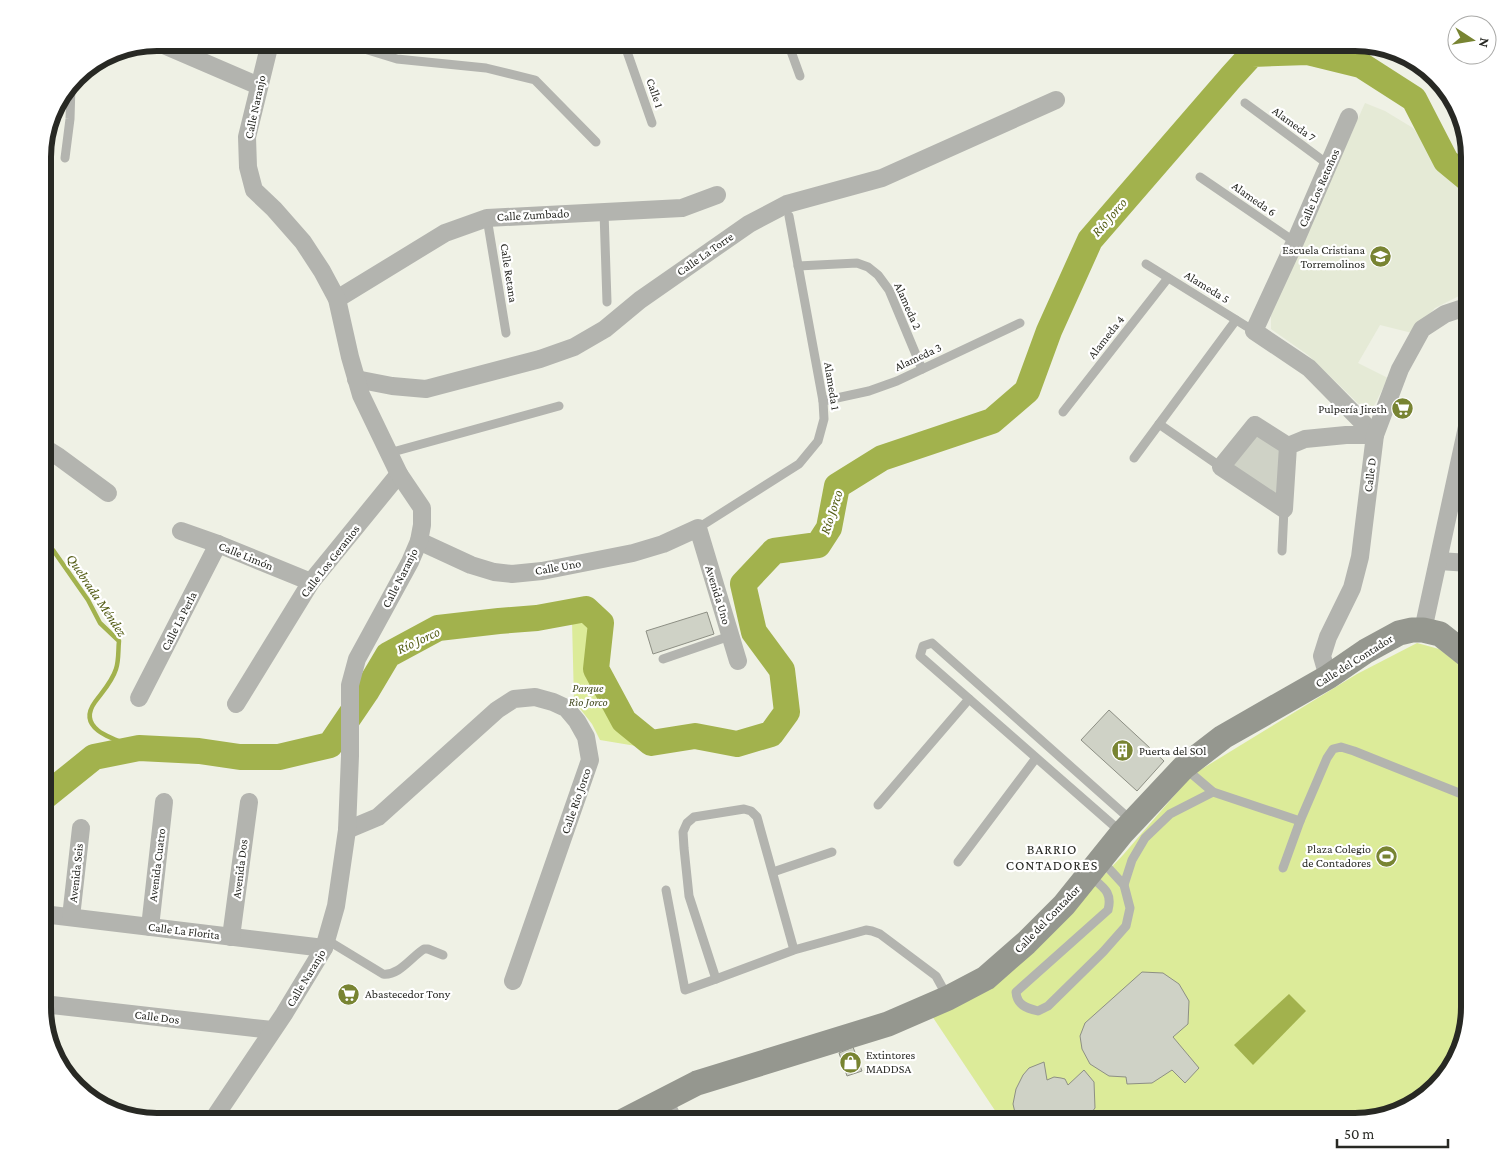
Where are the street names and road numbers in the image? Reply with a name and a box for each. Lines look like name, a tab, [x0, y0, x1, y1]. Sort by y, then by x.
street label: Calle Naranjo	[241, 74, 269, 140]
street label: Calle 1	[643, 76, 667, 110]
street label: Alameda 7	[1270, 104, 1319, 145]
street label: Calle Los Retoños	[1296, 147, 1343, 229]
street label: Alameda 6	[1229, 179, 1279, 219]
street label: Calle Zumbado	[496, 206, 570, 224]
street label: Calle La Torre	[674, 229, 736, 279]
street label: Calle Retana	[497, 242, 521, 304]
street label: Alameda 5	[1182, 268, 1232, 306]
street label: Alameda 2	[891, 280, 925, 332]
street label: Alameda 4	[1085, 313, 1127, 361]
street label: Alameda 3	[892, 340, 944, 374]
street label: Alameda 1	[821, 361, 843, 411]
street label: Calle D	[1361, 457, 1379, 493]
street label: Calle Los Geranios	[297, 522, 363, 600]
street label: Calle Limón	[217, 539, 276, 573]
street label: Calle Naranjo	[379, 546, 421, 610]
street label: Calle Uno	[534, 556, 582, 578]
street label: Avenida Uno	[702, 564, 734, 626]
street label: Calle La Perla	[158, 589, 200, 653]
street label: Calle del Contador	[1313, 631, 1396, 690]
street label: Calle Río Jorco	[558, 766, 594, 836]
street label: Avenida Cuatro	[146, 827, 168, 902]
street label: Avenida Dos	[229, 838, 251, 899]
street label: Avenida Seis	[66, 842, 86, 903]
street label: Calle del Contador	[1011, 882, 1083, 956]
street label: Calle La Florita	[147, 920, 221, 942]
street label: Calle Naranjo	[283, 947, 329, 1009]
street label: Calle Dos	[134, 1007, 180, 1027]

